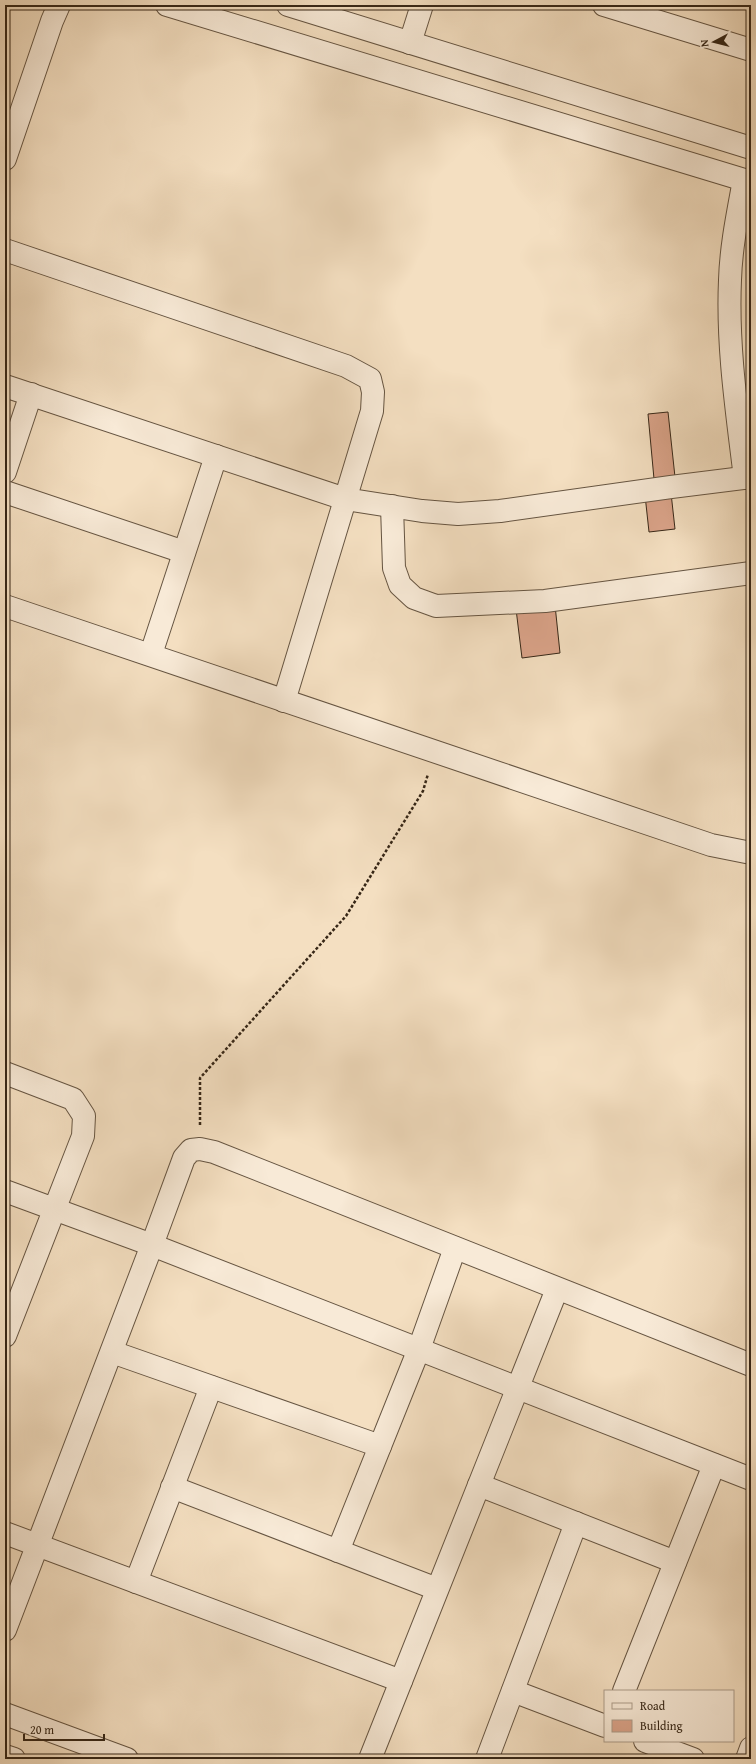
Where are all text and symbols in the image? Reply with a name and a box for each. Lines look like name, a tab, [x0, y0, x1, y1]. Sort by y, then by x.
north arrow	[694, 22, 734, 62]
text: N	[696, 38, 712, 48]
legend	[604, 1690, 734, 1742]
text: Road	[640, 1697, 666, 1714]
scale bar	[24, 1716, 104, 1742]
text: Building	[640, 1717, 683, 1734]
text: 20 m	[30, 1721, 54, 1738]

